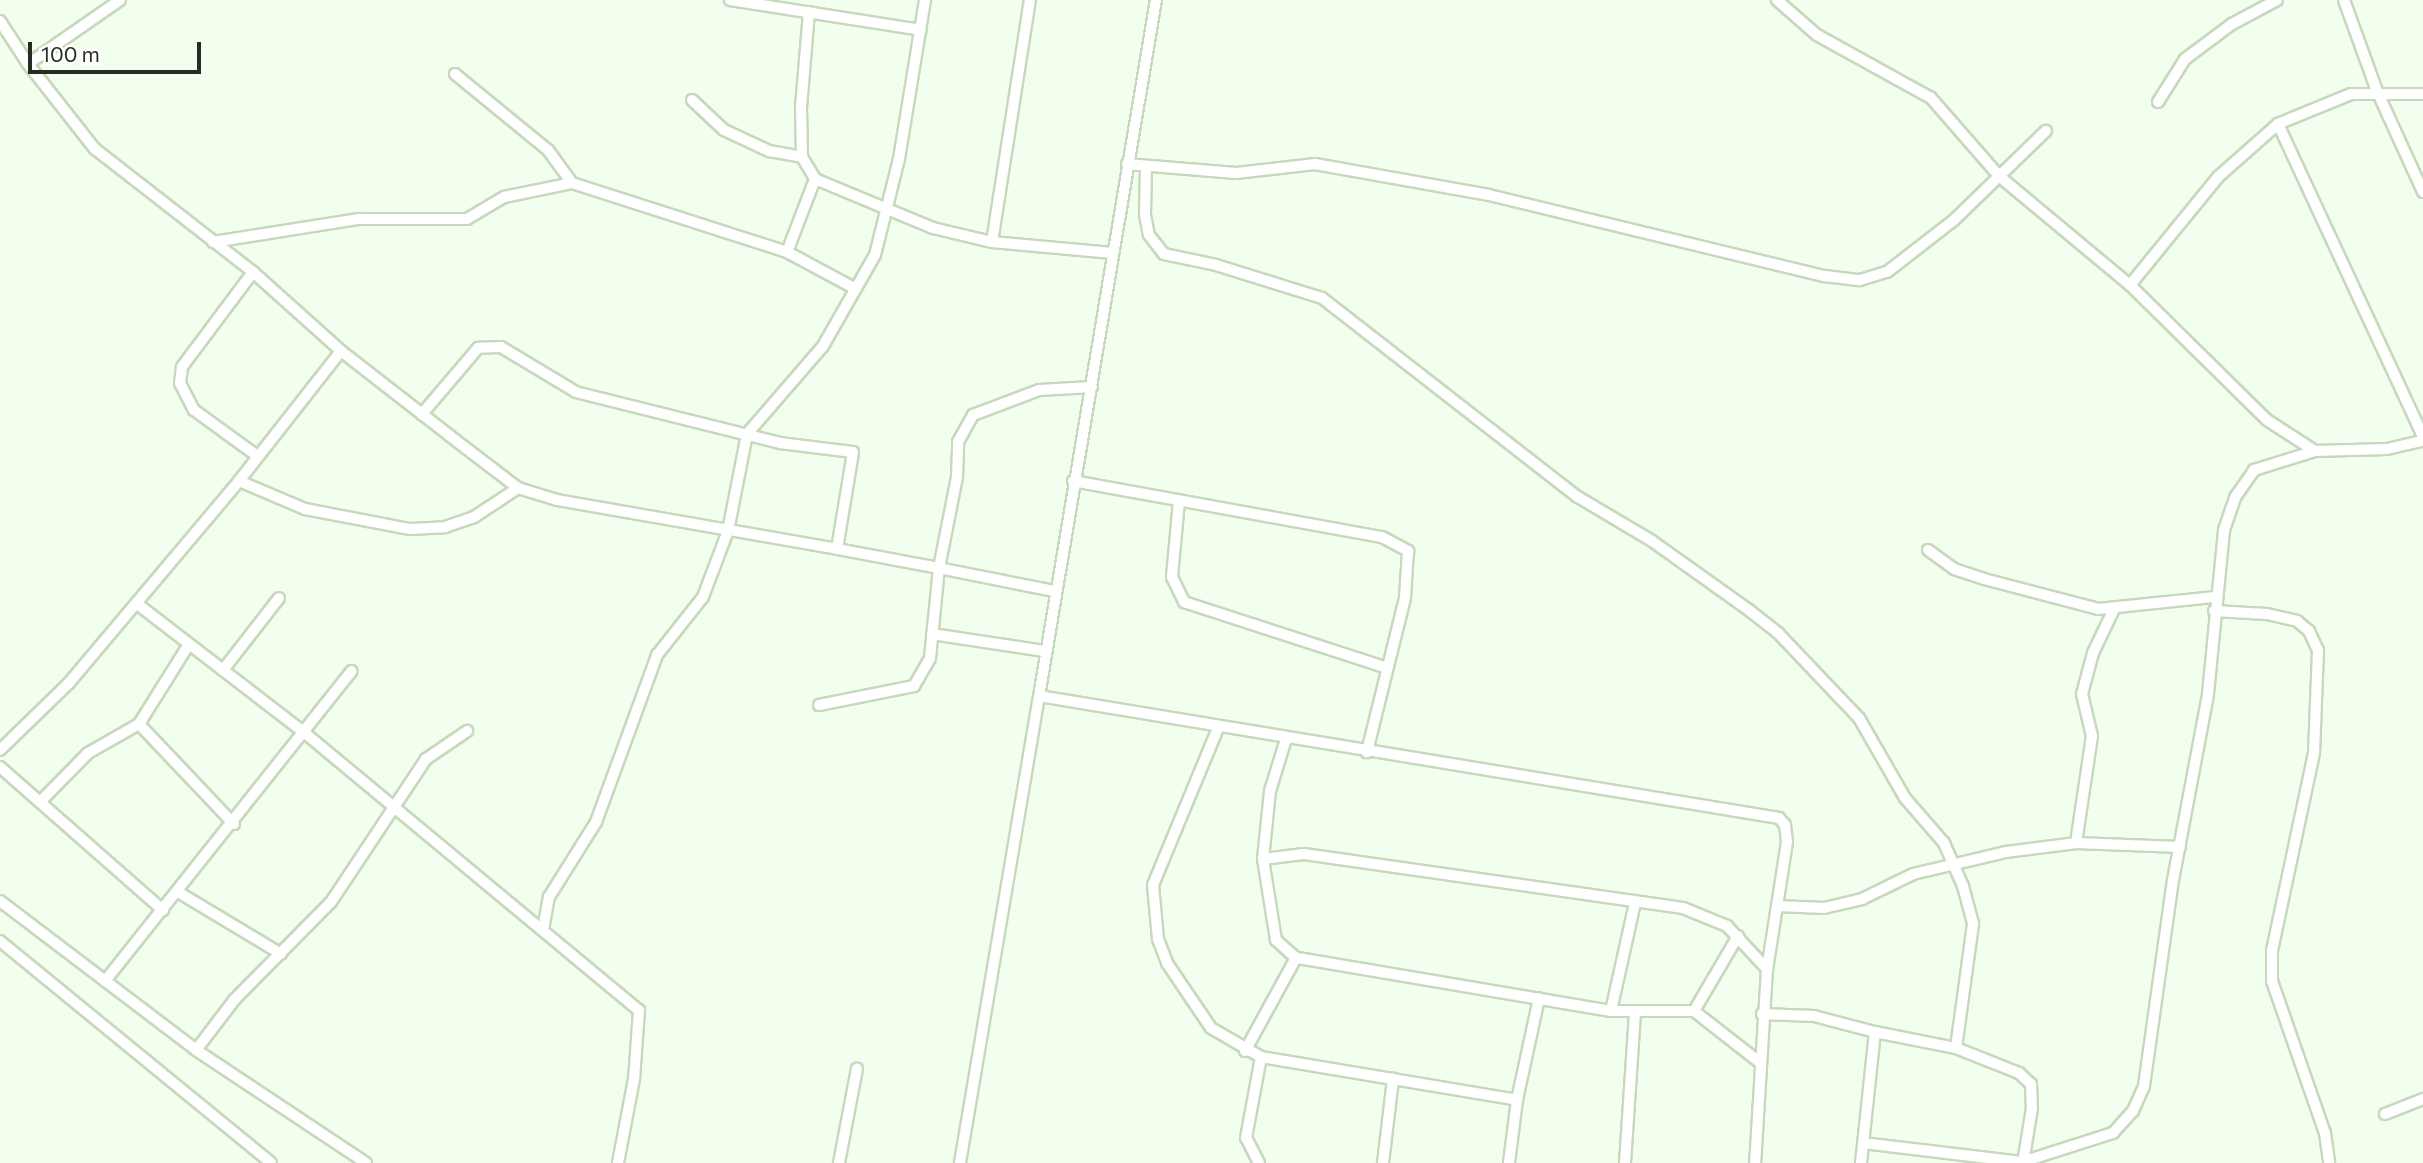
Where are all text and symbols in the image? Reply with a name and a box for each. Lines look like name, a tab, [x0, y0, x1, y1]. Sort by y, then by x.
scale bar	[32, 28, 205, 72]
text: 100 m	[41, 41, 100, 66]

